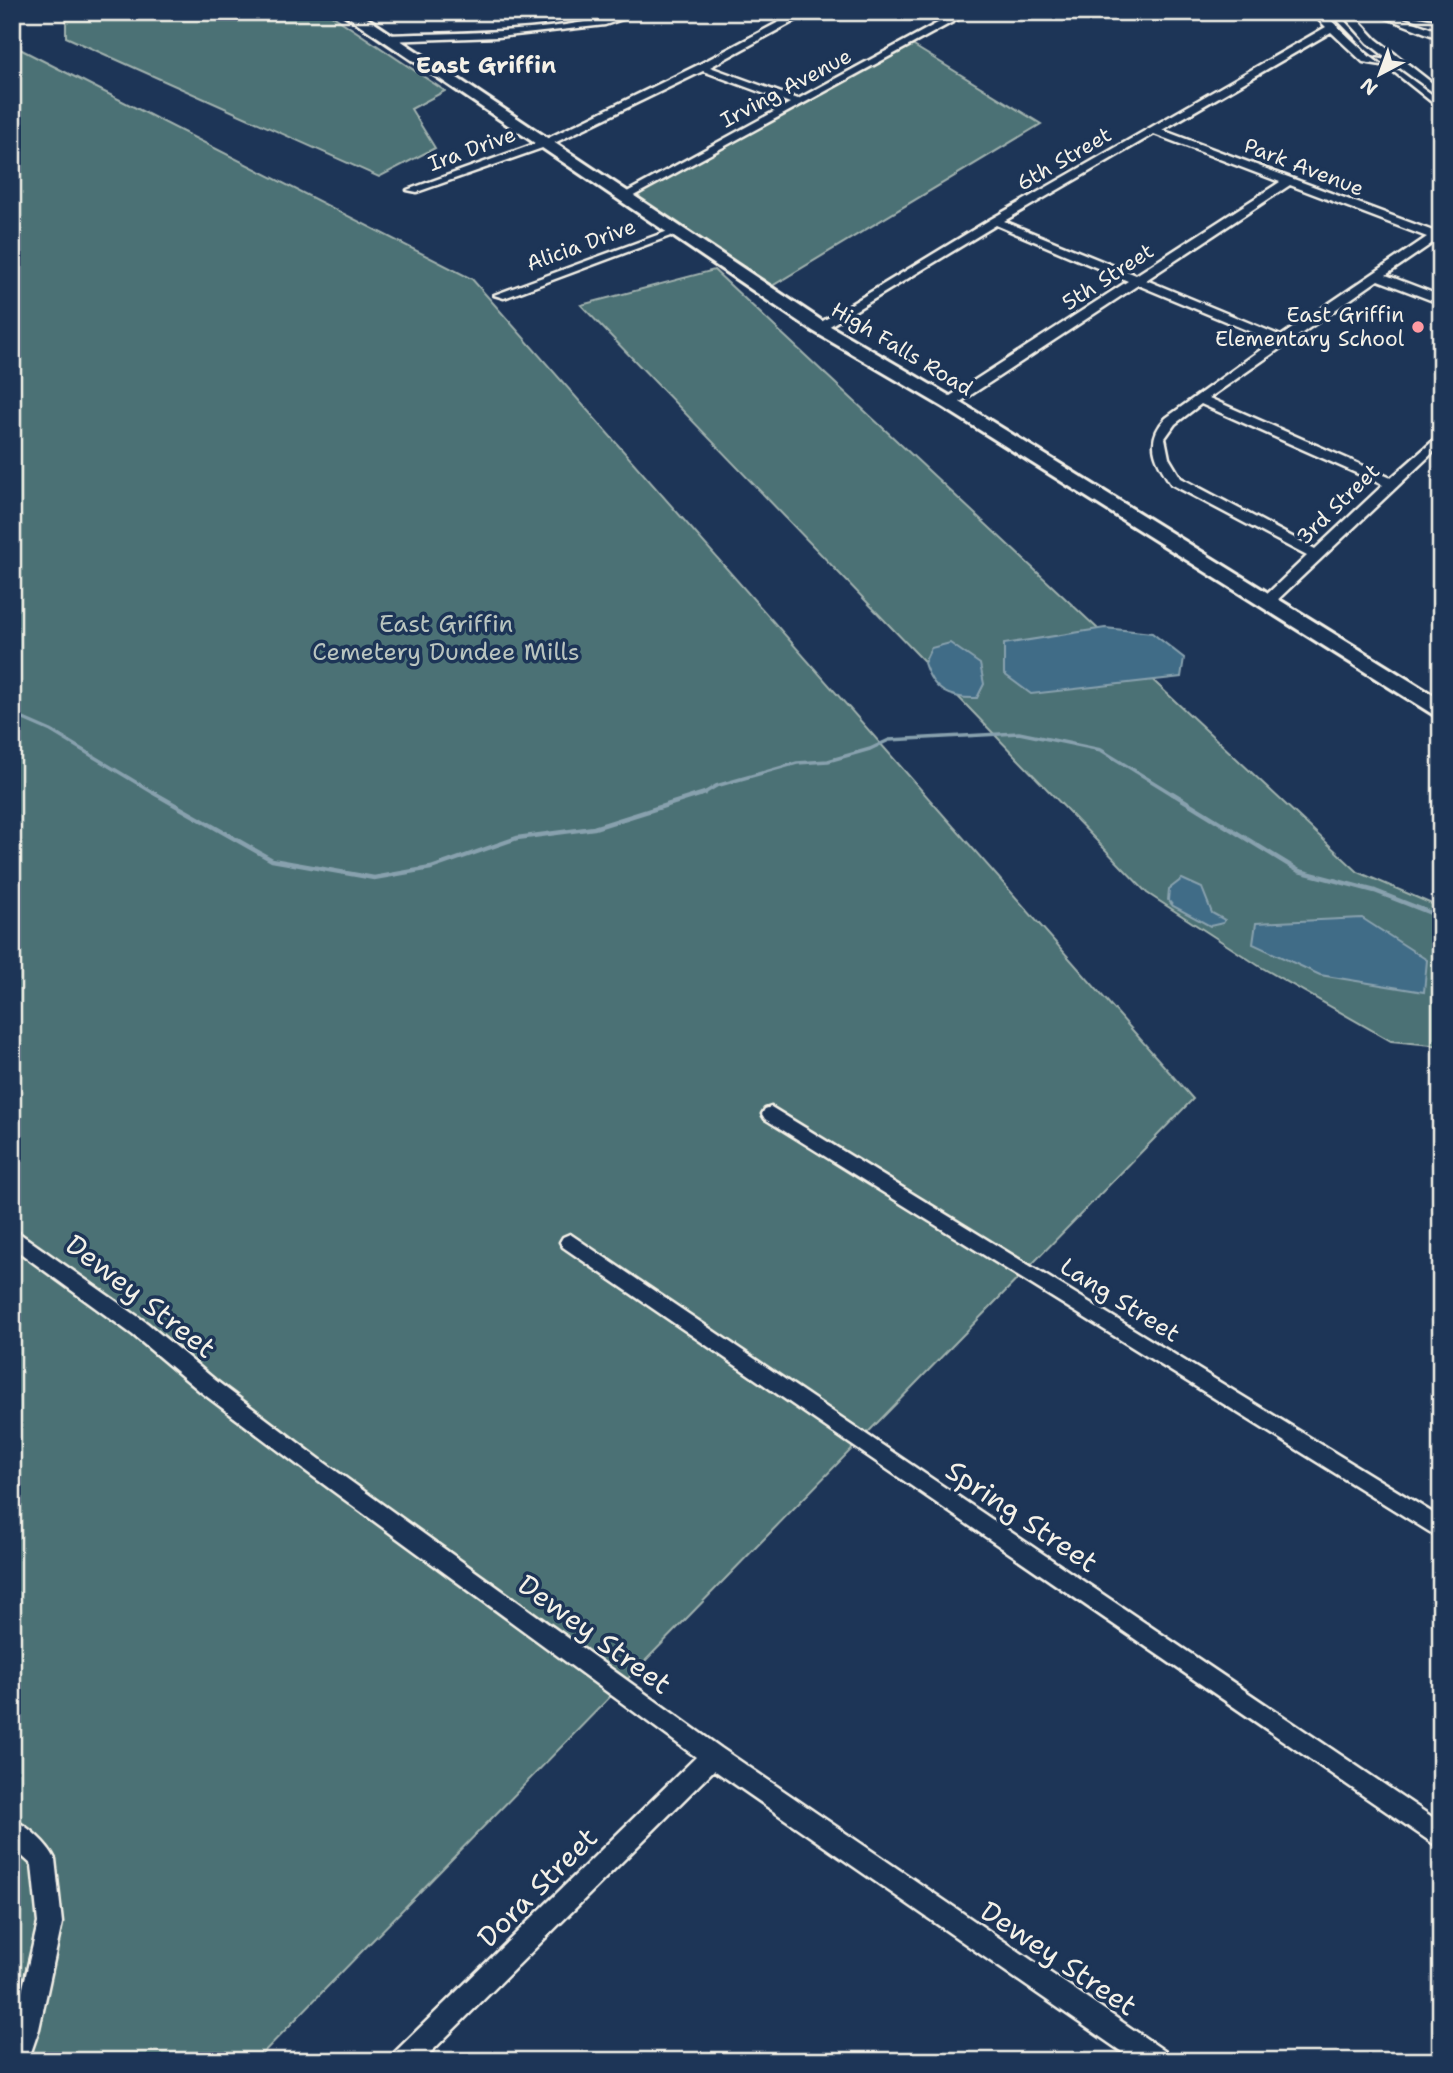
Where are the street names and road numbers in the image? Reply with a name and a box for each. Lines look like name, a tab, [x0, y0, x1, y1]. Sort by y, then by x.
street label: Irving Avenue	[716, 42, 856, 134]
street label: Ira Drive	[424, 120, 520, 178]
street label: 6th Street	[1011, 121, 1117, 197]
street label: Park Avenue	[1240, 131, 1368, 203]
street label: Alicia Drive	[522, 212, 640, 278]
street label: 5th Street	[1057, 237, 1159, 317]
street label: High Falls Road	[826, 296, 978, 402]
street label: 3rd Street	[1290, 457, 1386, 551]
street label: Dewey Street	[58, 1225, 224, 1367]
street label: Lang Street	[1054, 1250, 1186, 1350]
street label: Spring Street	[938, 1451, 1106, 1581]
street label: Dewey Street	[511, 1565, 679, 1703]
street label: Dora Street	[469, 1819, 605, 1955]
street label: Dewey Street	[973, 1892, 1145, 2024]

